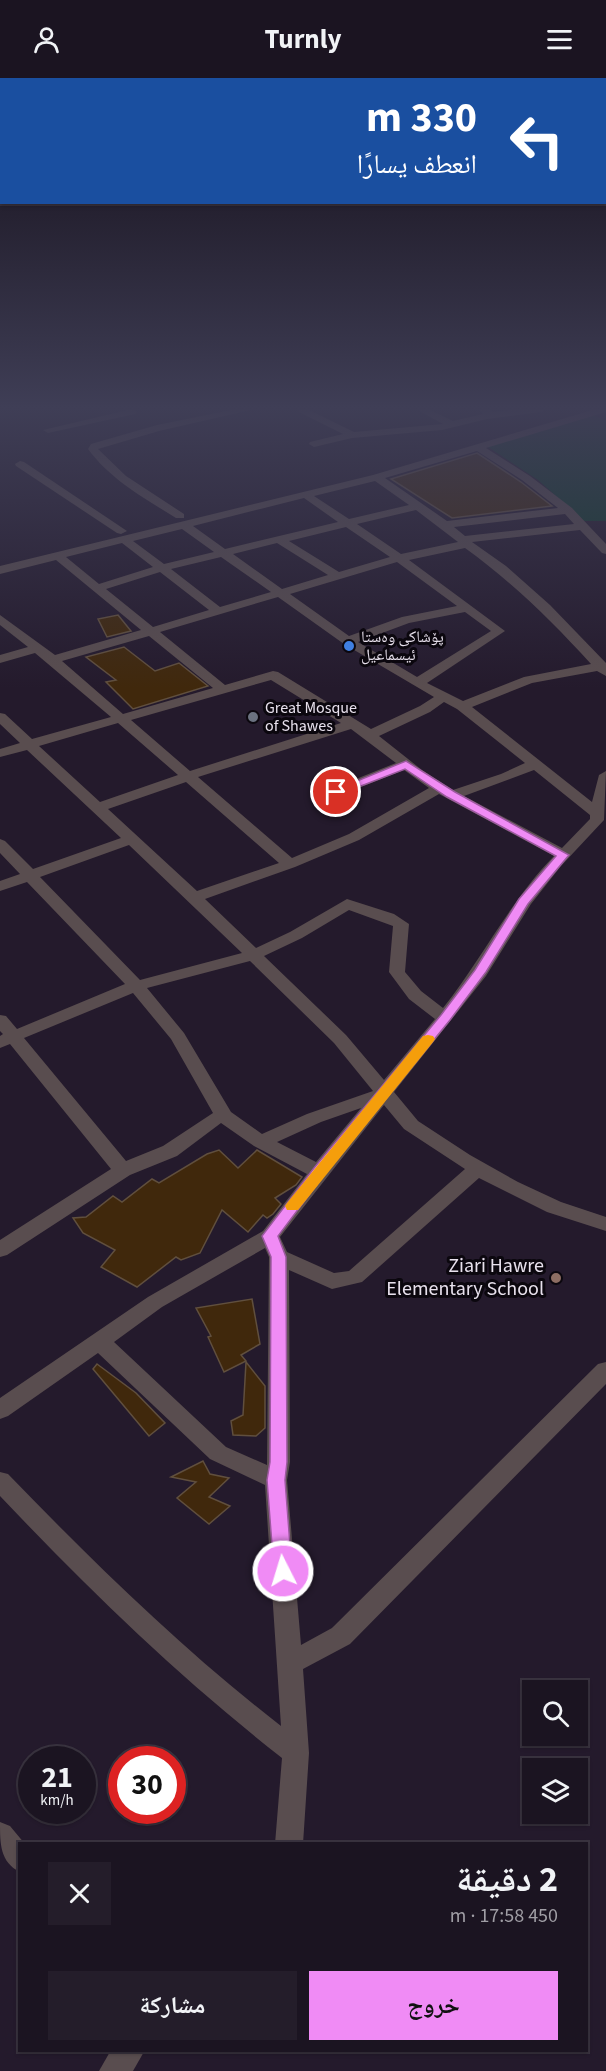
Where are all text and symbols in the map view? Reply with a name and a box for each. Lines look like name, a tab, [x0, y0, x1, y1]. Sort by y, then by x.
text: Turnly	[264, 20, 342, 59]
icon: person	[30, 23, 63, 56]
icon: menu	[543, 23, 576, 56]
text: 330 m	[366, 88, 477, 148]
icon: left	[498, 102, 576, 180]
text: انعطف يسارًا	[357, 145, 477, 184]
place label: پۆشاکی وەستا ئیسماعیل	[361, 626, 444, 666]
marker: پۆشاکی وەستا ئیسماعیل	[342, 639, 356, 653]
place label: Great Mosque of Shawes	[265, 697, 357, 737]
marker: Great Mosque of Shawes	[246, 710, 260, 724]
pin	[310, 766, 361, 817]
icon: arrive	[319, 775, 352, 808]
place label: Ziari Hawre Elementary School	[386, 1252, 544, 1303]
marker: Ziari Hawre Elementary School	[549, 1271, 563, 1285]
position arrow	[251, 1539, 315, 1603]
map controls	[522, 1680, 588, 1824]
button: search	[522, 1680, 588, 1746]
speed limit sign: 30	[108, 1746, 186, 1824]
text: 21	[41, 1756, 73, 1799]
button: layers	[522, 1758, 588, 1824]
text: km/h	[40, 1790, 74, 1811]
text: 2 دقيقة	[456, 1854, 558, 1905]
button: close	[48, 1862, 111, 1925]
text: 450 m · 17:58	[450, 1902, 558, 1930]
button: مشاركة	[48, 1971, 297, 2040]
button: خروج	[309, 1971, 558, 2040]

